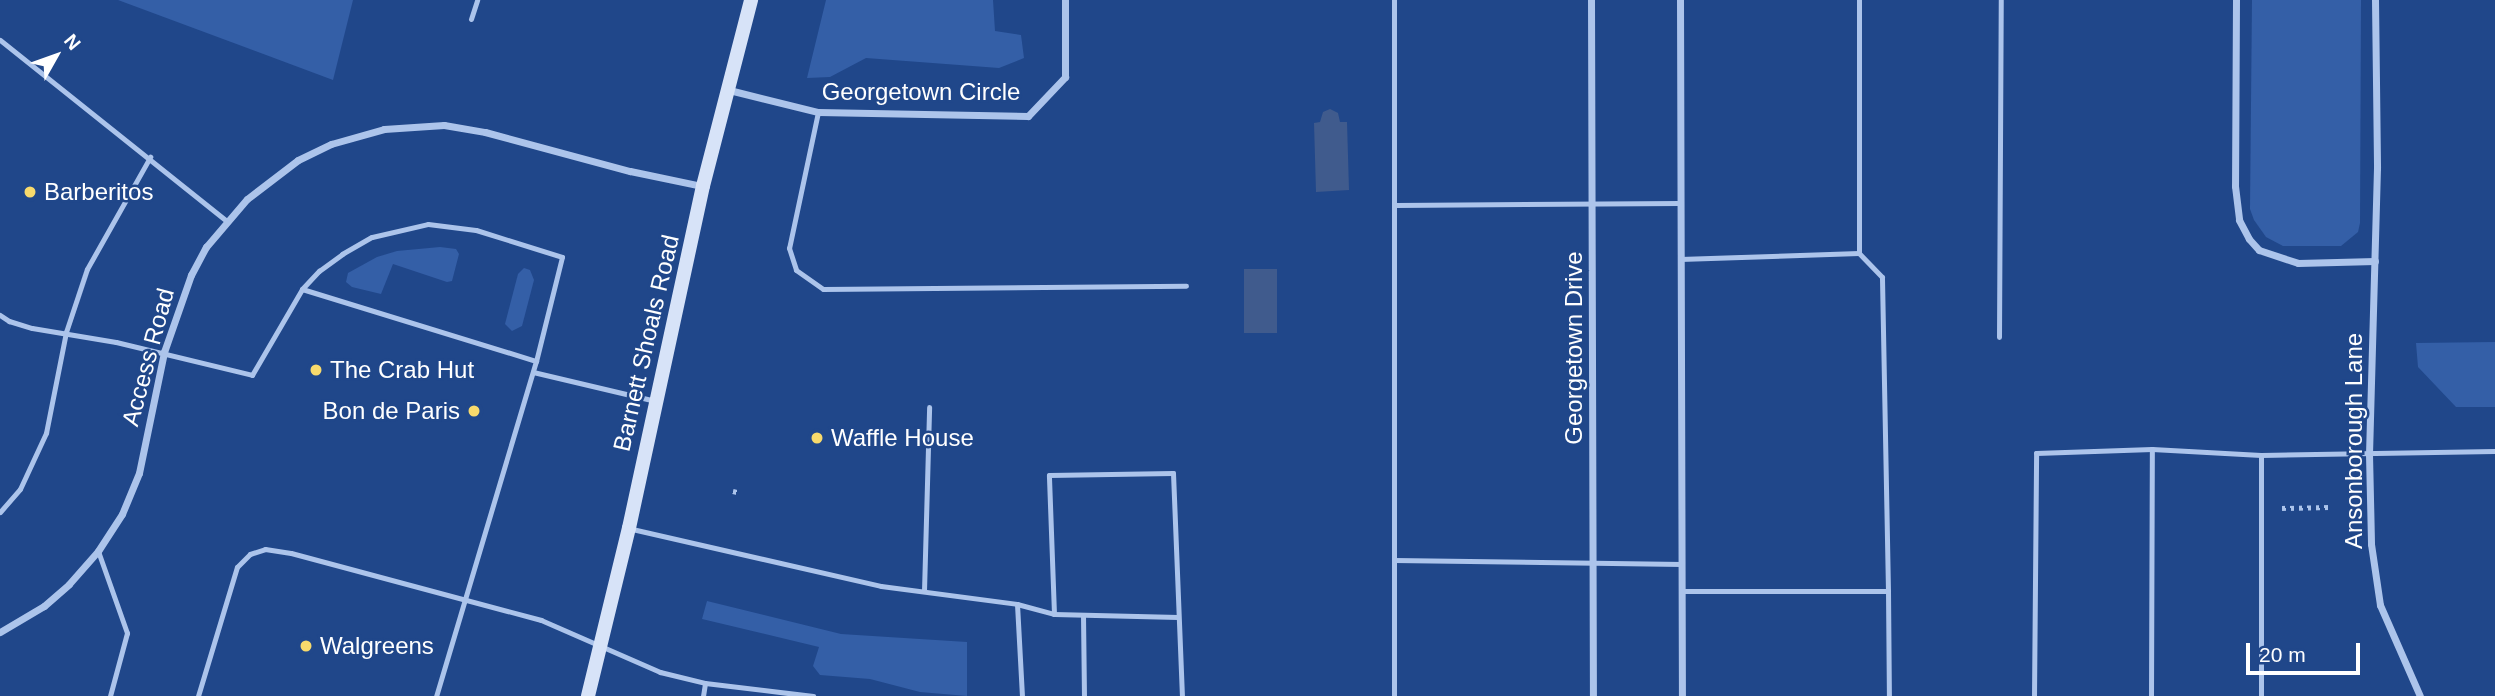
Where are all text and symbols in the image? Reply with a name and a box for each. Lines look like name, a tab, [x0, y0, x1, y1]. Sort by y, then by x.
north arrow	[21, 21, 91, 91]
text: N	[60, 30, 85, 54]
street label: Georgetown Circle	[822, 78, 1020, 106]
place label: Barberitos	[44, 178, 153, 206]
marker: Barberitos	[22, 184, 38, 200]
street label: Barnett Shoals Road	[607, 232, 685, 454]
street label: Georgetown Drive	[1560, 251, 1588, 445]
street label: Access Road	[116, 285, 180, 429]
street label: Ansonborough Lane	[2340, 333, 2368, 549]
place label: The Crab Hut	[330, 356, 474, 384]
marker: The Crab Hut	[308, 362, 324, 378]
place label: Bon de Paris	[323, 397, 460, 425]
marker: Bon de Paris	[466, 403, 482, 419]
place label: Waffle House	[831, 424, 974, 452]
marker: Waffle House	[809, 430, 825, 446]
scale bar	[2250, 630, 2364, 674]
place label: Walgreens	[320, 632, 434, 660]
marker: Walgreens	[298, 638, 314, 654]
text: 20 m	[2259, 643, 2306, 666]

